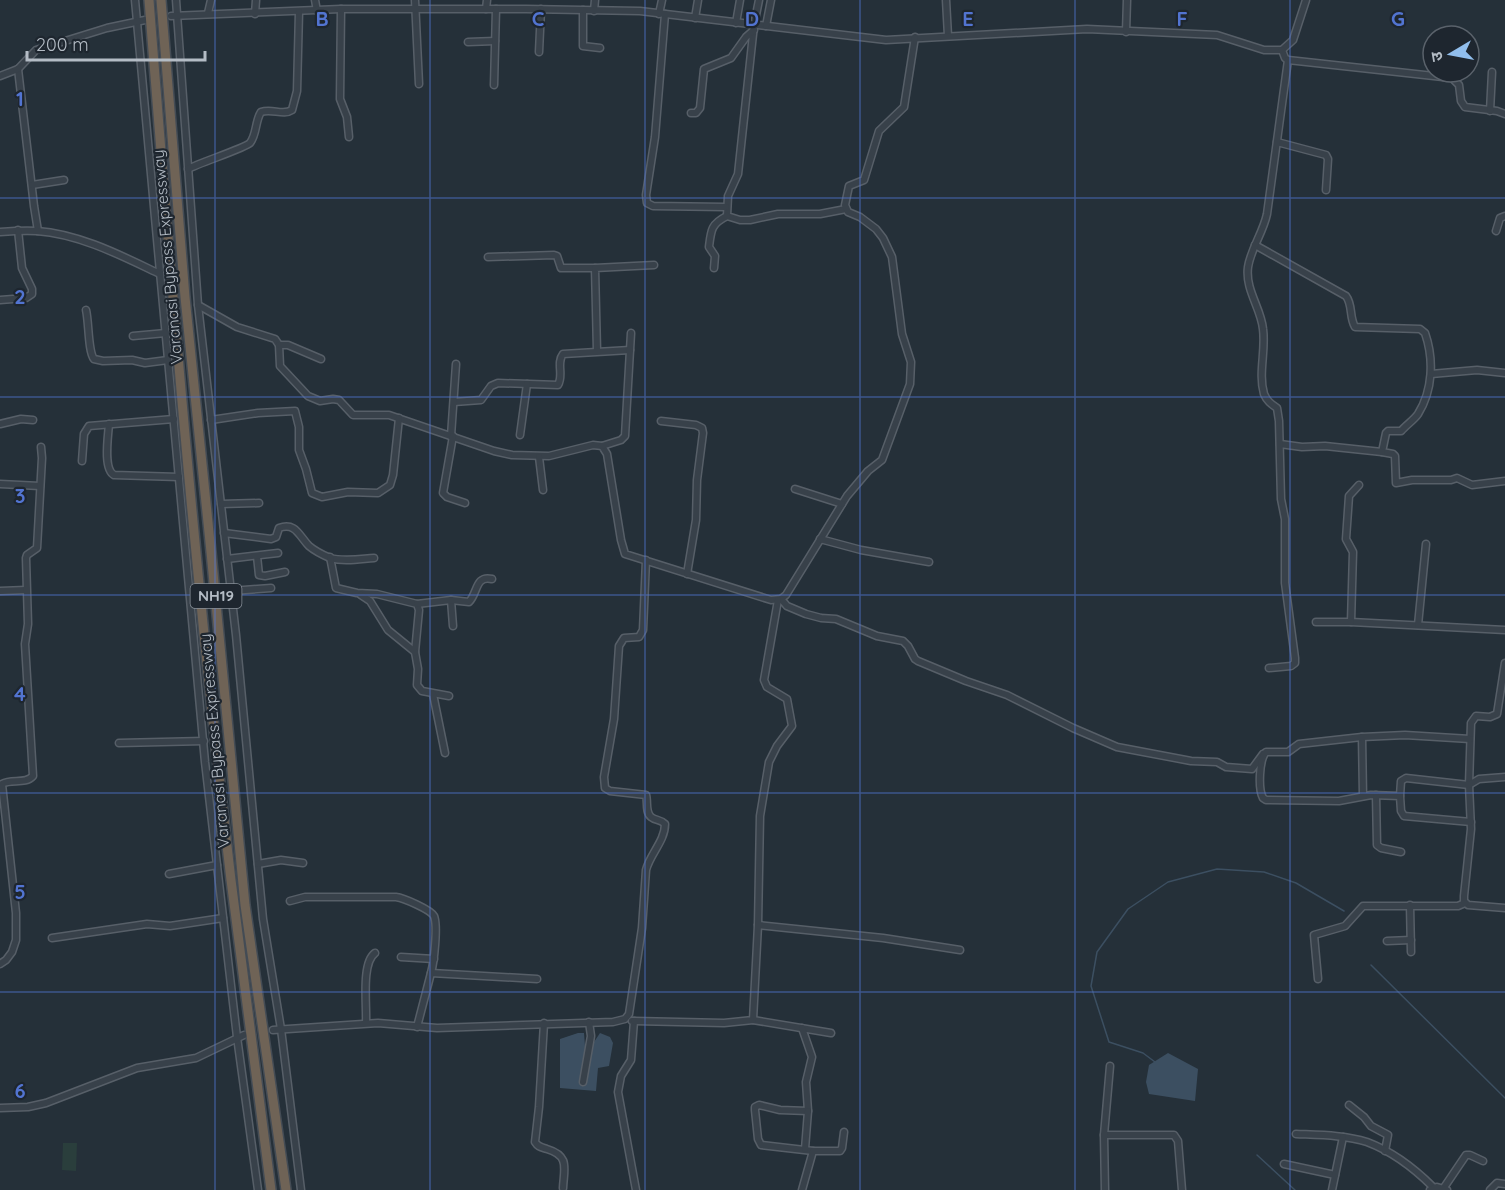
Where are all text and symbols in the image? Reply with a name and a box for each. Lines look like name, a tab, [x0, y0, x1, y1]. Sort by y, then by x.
text: B	[315, 6, 329, 31]
text: C	[532, 6, 545, 31]
text: D	[745, 6, 759, 31]
text: E	[962, 6, 974, 31]
text: F	[1176, 6, 1188, 31]
text: G	[1391, 6, 1405, 31]
scale bar	[27, 24, 206, 62]
north arrow	[1421, 24, 1481, 84]
text: 200 m	[36, 33, 89, 56]
text: उ	[1425, 50, 1447, 63]
text: 1	[16, 86, 24, 111]
street label: Varanasi Bypass Expressway	[148, 149, 186, 365]
text: 2	[14, 284, 26, 309]
text: 3	[15, 483, 25, 508]
road number: NH19	[190, 584, 242, 608]
street label: Varanasi Bypass Expressway	[195, 633, 233, 849]
text: 4	[14, 681, 26, 706]
text: 5	[14, 879, 26, 904]
text: 6	[14, 1078, 26, 1103]

